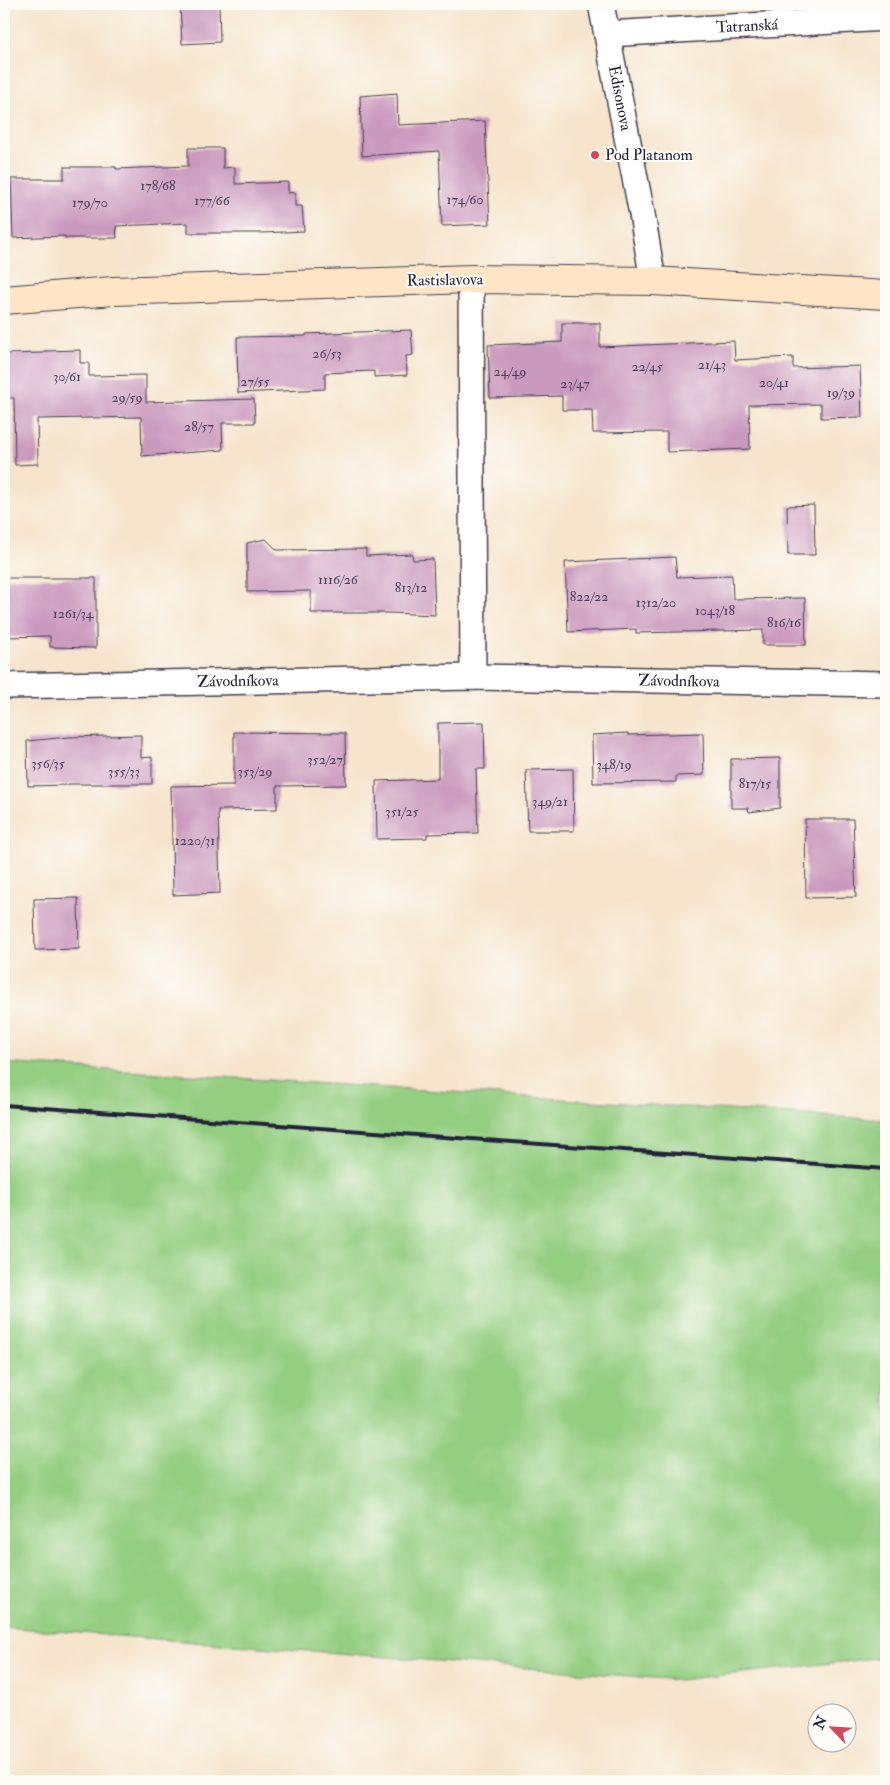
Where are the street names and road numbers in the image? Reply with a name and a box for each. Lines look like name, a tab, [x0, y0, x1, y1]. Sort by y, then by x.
street label: Tatranská	[715, 14, 779, 38]
street label: Edisonova	[604, 64, 636, 133]
street label: Rastislavova	[407, 269, 484, 291]
street label: Závodníkova	[197, 670, 279, 692]
street label: Závodníkova	[638, 670, 720, 692]

